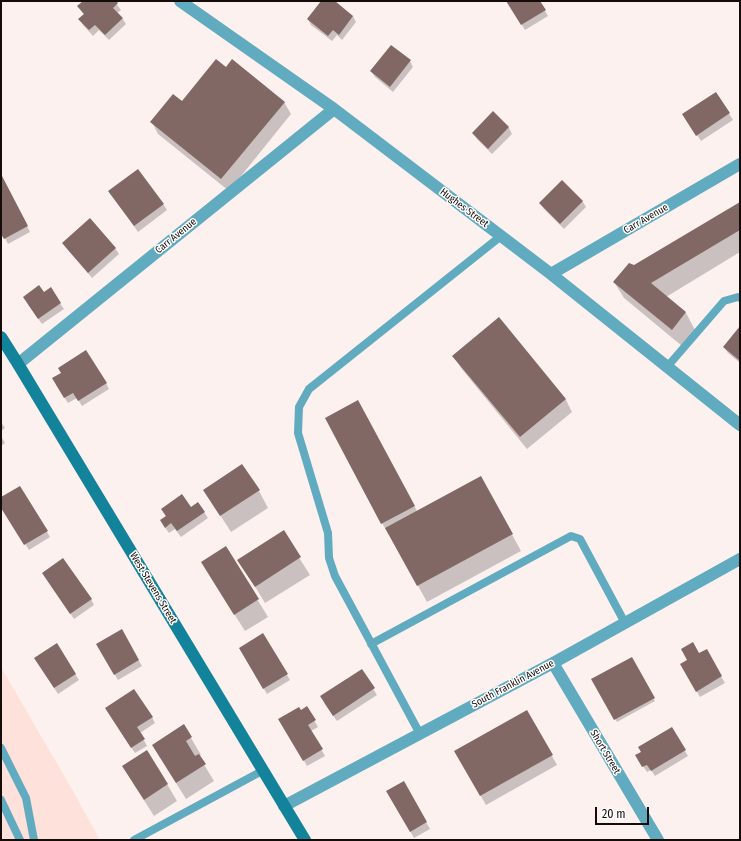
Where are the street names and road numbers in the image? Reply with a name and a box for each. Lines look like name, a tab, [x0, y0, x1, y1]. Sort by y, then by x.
street label: Hughes Street	[437, 186, 491, 230]
street label: Carr Avenue	[622, 201, 670, 237]
street label: Carr Avenue	[153, 216, 199, 256]
street label: West Stevens Street	[127, 550, 179, 626]
street label: South Franklin Avenue	[470, 657, 556, 711]
street label: Short Street	[587, 728, 623, 776]

